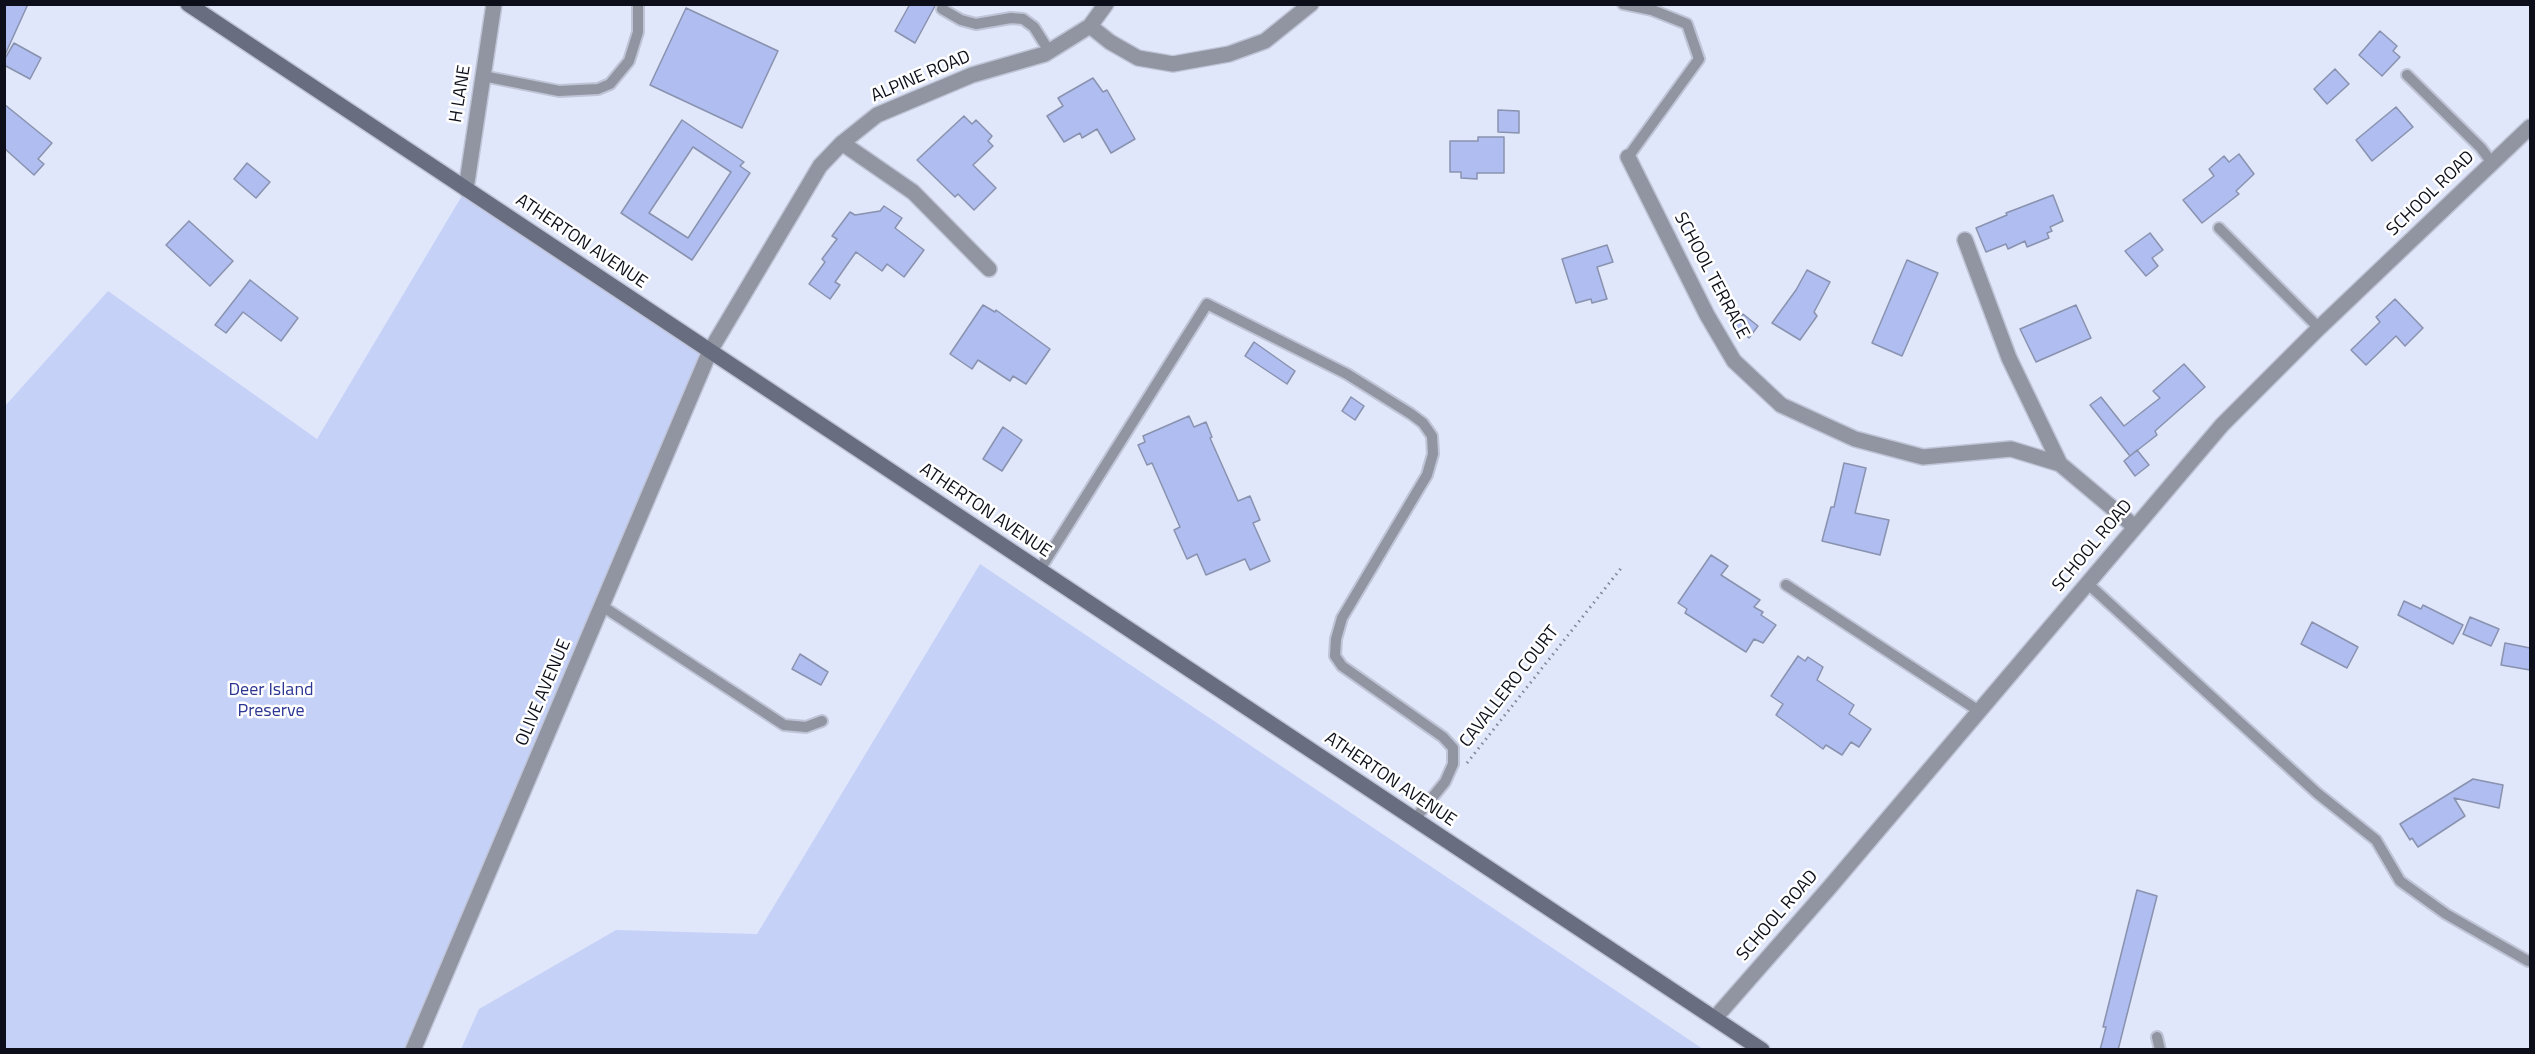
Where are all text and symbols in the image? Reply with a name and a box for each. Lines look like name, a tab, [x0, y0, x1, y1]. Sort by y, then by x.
street label: ALPINE ROAD	[868, 46, 974, 108]
street label: H LANE	[446, 64, 476, 124]
street label: SCHOOL ROAD	[2383, 147, 2479, 241]
street label: ATHERTON AVENUE	[511, 190, 651, 294]
street label: SCHOOL TERRACE	[1669, 209, 1753, 343]
street label: ATHERTON AVENUE	[915, 459, 1055, 563]
street label: SCHOOL ROAD	[2048, 496, 2138, 596]
street label: CAVALLERO COURT	[1456, 622, 1564, 752]
street label: OLIVE AVENUE	[512, 636, 576, 750]
park label: Deer Island Preserve	[228, 680, 314, 722]
street label: ATHERTON AVENUE	[1320, 728, 1460, 832]
street label: SCHOOL ROAD	[1733, 866, 1823, 966]

